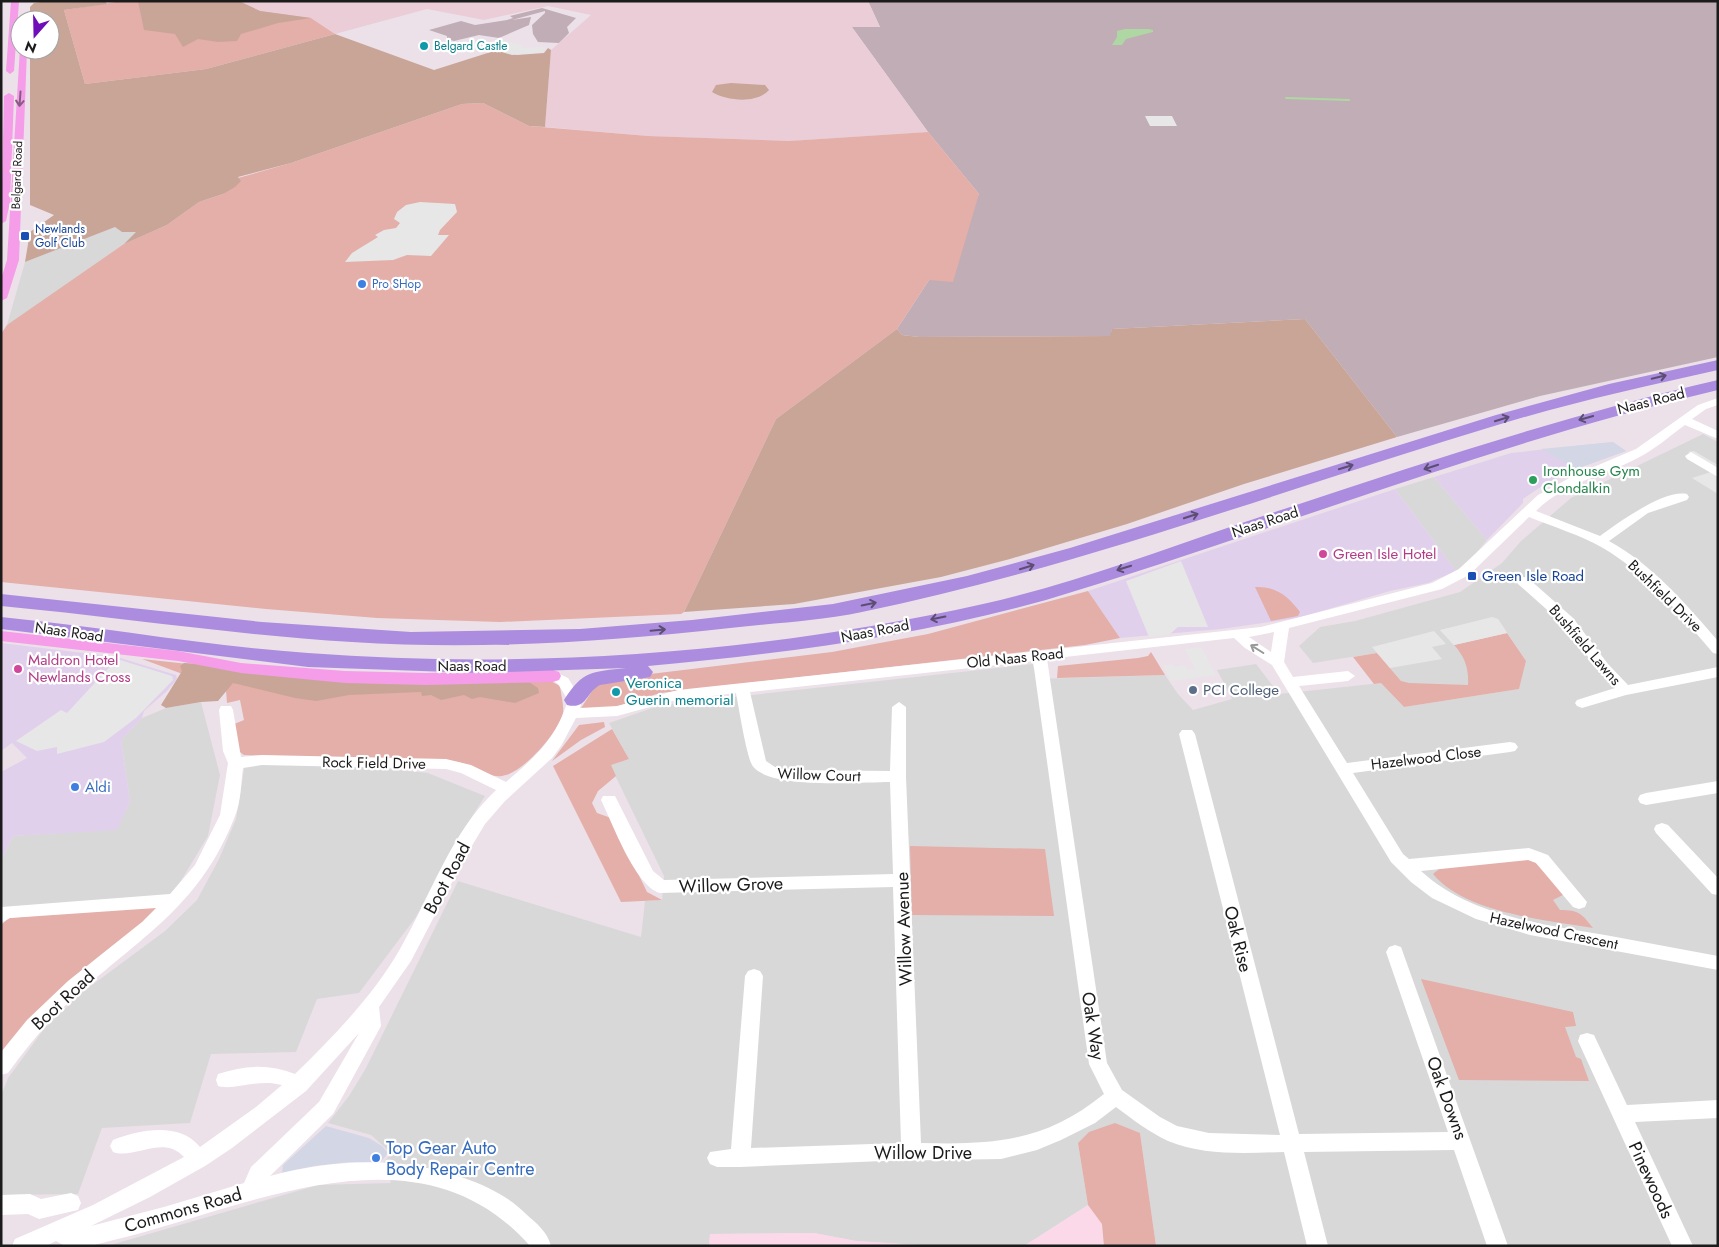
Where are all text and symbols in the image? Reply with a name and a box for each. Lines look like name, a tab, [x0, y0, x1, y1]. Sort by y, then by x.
north arrow	[10, 10, 60, 60]
text: N	[22, 36, 39, 59]
place label: Belgard Castle	[434, 37, 507, 55]
marker: Belgard Castle	[418, 40, 430, 52]
one-way arrow	[15, 90, 24, 106]
street label: Belgard Road	[7, 140, 27, 210]
place label: Newlands Golf Club	[35, 220, 85, 252]
marker: Newlands Golf Club	[19, 230, 31, 242]
place label: Pro SHop	[372, 275, 421, 293]
marker: Pro SHop	[356, 278, 368, 290]
one-way arrow	[1650, 372, 1666, 381]
street label: Naas Road	[1615, 382, 1687, 420]
one-way arrow	[1493, 413, 1509, 423]
one-way arrow	[1578, 414, 1594, 424]
place label: Ironhouse Gym Clondalkin	[1543, 460, 1640, 499]
one-way arrow	[1338, 461, 1354, 471]
one-way arrow	[1423, 463, 1439, 472]
marker: Ironhouse Gym Clondalkin	[1527, 474, 1539, 486]
street label: Naas Road	[1229, 501, 1301, 543]
one-way arrow	[1183, 511, 1199, 520]
place label: Green Isle Hotel	[1333, 543, 1436, 565]
marker: Green Isle Hotel	[1317, 548, 1329, 560]
street label: Bushfield Drive	[1623, 555, 1707, 637]
one-way arrow	[1019, 561, 1035, 571]
one-way arrow	[1117, 563, 1133, 573]
place label: Green Isle Road	[1482, 565, 1584, 587]
marker: Green Isle Road	[1466, 570, 1478, 582]
one-way arrow	[860, 599, 876, 608]
street label: Bushfield Lawns	[1544, 600, 1626, 690]
street label: Naas Road	[839, 614, 911, 648]
one-way arrow	[931, 614, 947, 624]
street label: Naas Road	[33, 616, 105, 648]
one-way arrow	[649, 625, 665, 634]
street label: Old Naas Road	[965, 642, 1065, 674]
one-way arrow	[1250, 644, 1264, 654]
place label: Maldron Hotel Newlands Cross	[28, 649, 130, 688]
street label: Naas Road	[438, 655, 506, 677]
marker: Maldron Hotel Newlands Cross	[12, 663, 24, 675]
place label: Veronica Guerin memorial	[626, 672, 734, 711]
place label: PCI College	[1203, 679, 1279, 701]
marker: PCI College	[1187, 684, 1199, 696]
marker: Veronica Guerin memorial	[610, 686, 622, 698]
street label: Hazelwood Close	[1370, 740, 1483, 776]
street label: Rock Field Drive	[322, 751, 426, 775]
street label: Willow Court	[777, 763, 861, 787]
place label: Aldi	[85, 776, 111, 798]
marker: Aldi	[69, 781, 81, 793]
street label: Boot Road	[417, 837, 477, 919]
street label: Willow Grove	[678, 870, 784, 900]
street label: Willow Avenue	[889, 872, 919, 986]
street label: Oak Rise	[1217, 903, 1259, 975]
street label: Hazelwood Crescent	[1488, 907, 1621, 955]
street label: Boot Road	[26, 964, 100, 1036]
street label: Oak Way	[1075, 990, 1111, 1062]
street label: Oak Downs	[1420, 1053, 1474, 1143]
place label: Top Gear Auto Body Repair Centre	[386, 1135, 535, 1182]
street label: Pinewoods	[1622, 1137, 1680, 1223]
street label: Willow Drive	[874, 1140, 972, 1166]
marker: Top Gear Auto Body Repair Centre	[370, 1152, 382, 1164]
street label: Commons Road	[121, 1181, 245, 1239]

